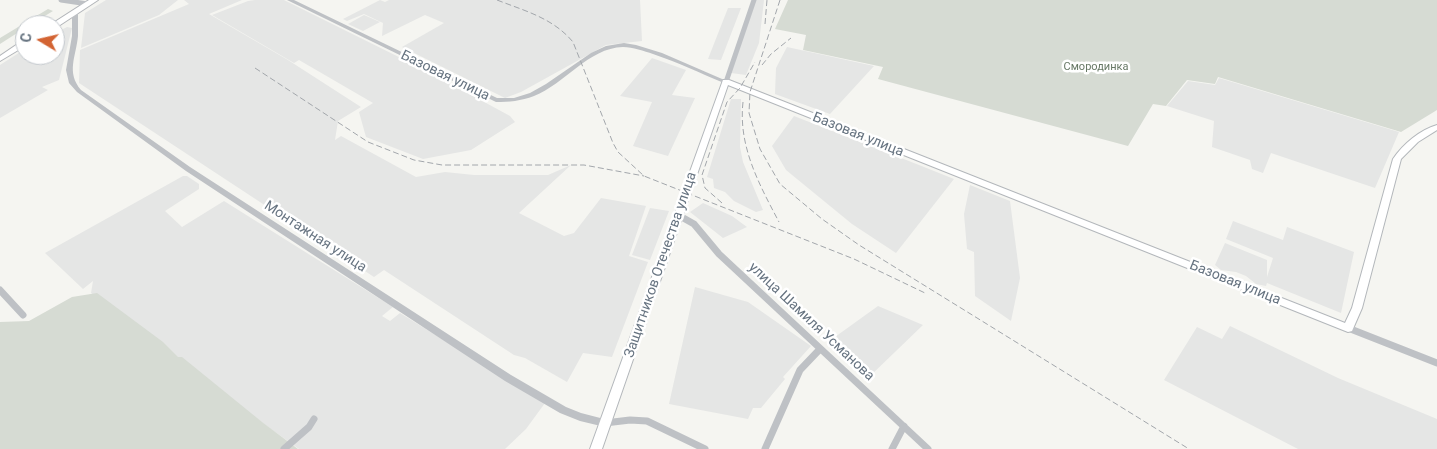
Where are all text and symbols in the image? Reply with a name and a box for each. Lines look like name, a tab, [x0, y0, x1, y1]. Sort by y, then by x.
north arrow	[15, 15, 65, 65]
text: С	[18, 32, 35, 44]
street label: Базовая улица	[398, 47, 492, 105]
park label: Смородинка	[1064, 60, 1128, 74]
street label: Базовая улица	[810, 109, 906, 161]
street label: Защитников Отечества улица	[621, 170, 701, 360]
street label: Монтажная улица	[261, 198, 369, 276]
street label: Базовая улица	[1187, 257, 1283, 309]
street label: улица Шамиля Усманова	[745, 259, 877, 385]

